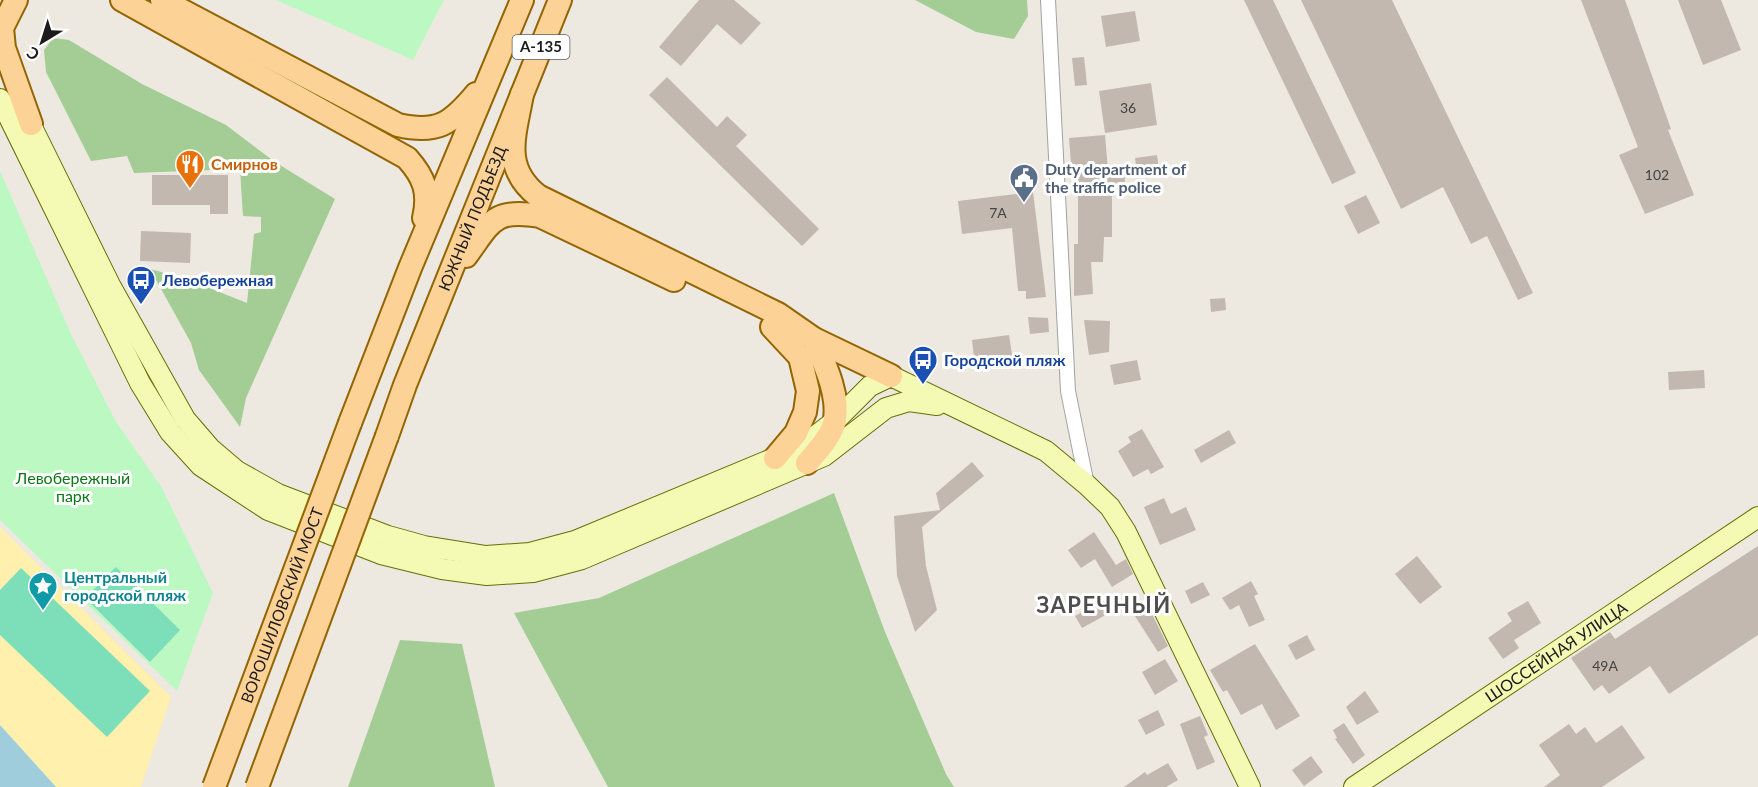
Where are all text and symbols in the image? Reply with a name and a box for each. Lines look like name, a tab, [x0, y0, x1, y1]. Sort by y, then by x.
north arrow	[12, 12, 72, 72]
road number: А-135	[512, 35, 570, 59]
text: С	[22, 43, 42, 65]
house number: 36	[1120, 99, 1136, 116]
street label: ЮЖНЫЙ ПОДЪЕЗД	[434, 142, 510, 293]
restaurant icon: Смирнов	[174, 148, 206, 190]
place label: Смирнов	[211, 154, 278, 173]
place label: Duty department of the traffic police	[1045, 159, 1186, 196]
public building icon: Duty department of the traffic police	[1008, 162, 1040, 204]
house number: 102	[1645, 166, 1669, 183]
house number: 7А	[989, 204, 1007, 221]
bus stop icon: Левобережная	[125, 264, 157, 306]
place label: Левобережная	[161, 270, 273, 289]
bus stop icon: Городской пляж	[907, 344, 939, 386]
place label: Городской пляж	[944, 350, 1066, 369]
park label: Левобережный парк	[15, 468, 130, 505]
street label: ВОРОШИЛОВСКИЙ МОСТ	[236, 504, 327, 706]
place label: Центральный городской пляж	[64, 567, 186, 604]
place icon: Центральный городской пляж	[27, 570, 59, 612]
district label: ЗАРЕЧНЫЙ	[1036, 591, 1172, 618]
street label: ШОССЕЙНАЯ УЛИЦА	[1481, 597, 1630, 706]
house number: 49А	[1592, 657, 1618, 674]

